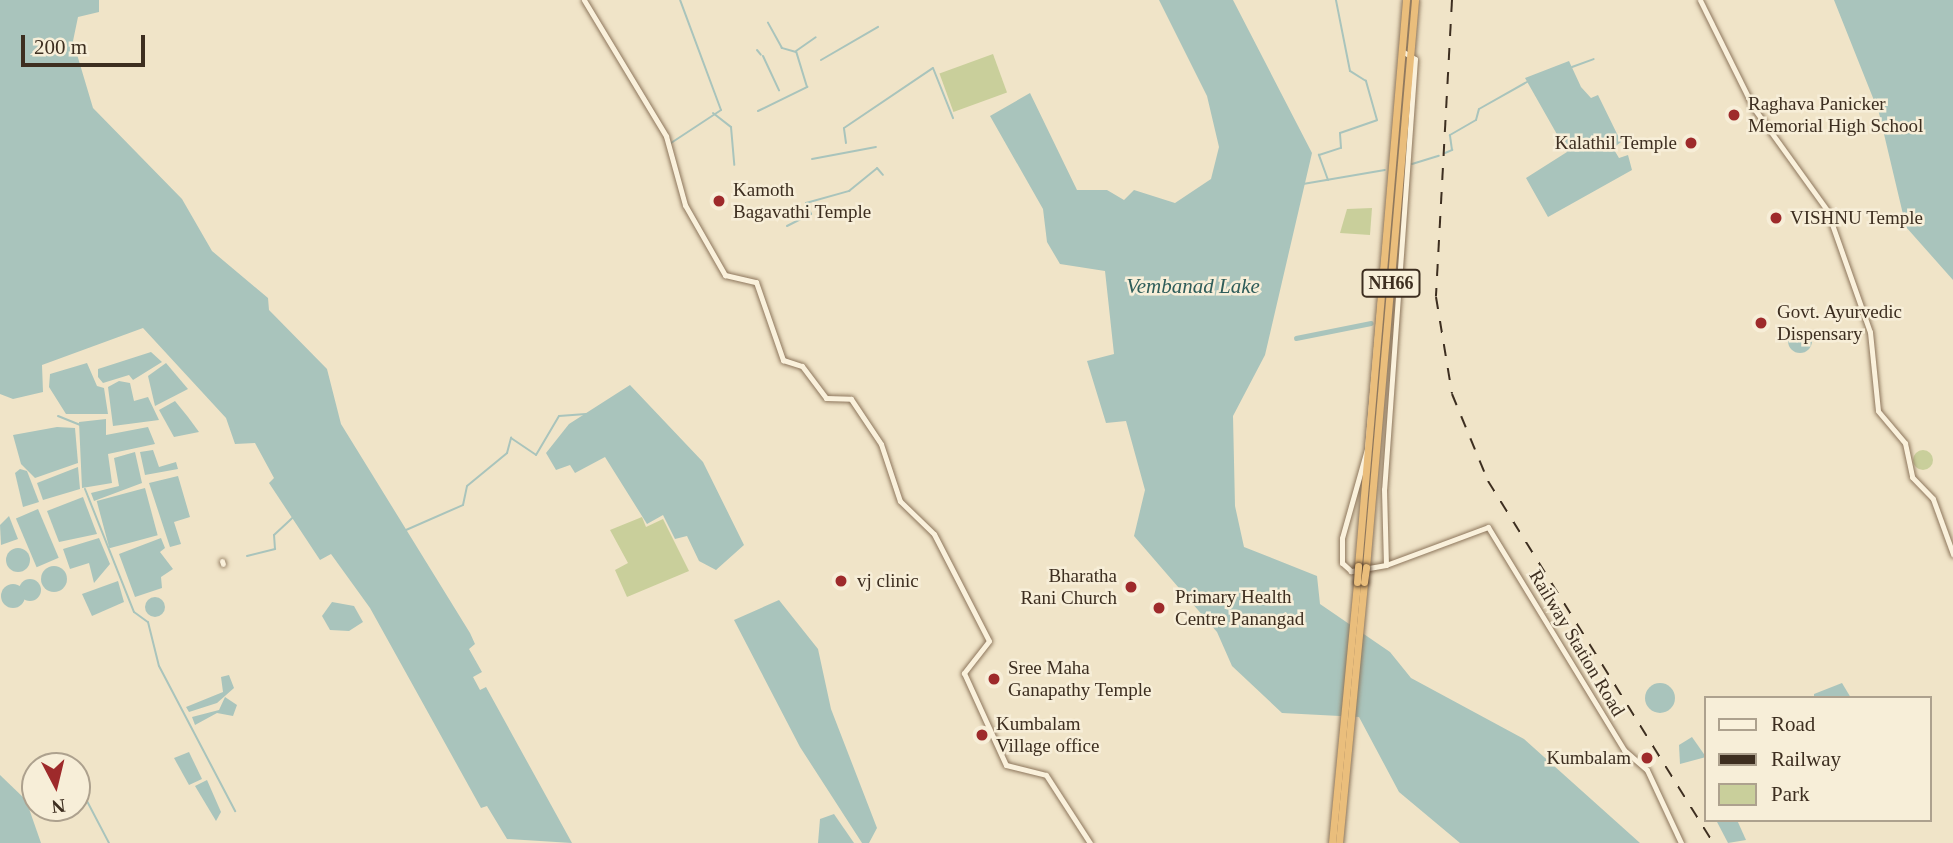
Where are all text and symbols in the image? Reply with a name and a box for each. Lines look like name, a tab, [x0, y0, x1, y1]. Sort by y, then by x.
scale bar	[24, 21, 149, 65]
text: 200 m	[34, 35, 87, 59]
place label: Raghava Panicker Memorial High School	[1748, 93, 1923, 137]
marker: Raghava Panicker Memorial High School	[1726, 107, 1742, 123]
place label: Kalathil Temple	[1554, 132, 1677, 154]
marker: Kalathil Temple	[1683, 135, 1699, 151]
place label: Kamoth Bagavathi Temple	[733, 179, 871, 223]
marker: Kamoth Bagavathi Temple	[711, 193, 727, 209]
place label: VISHNU Temple	[1790, 207, 1923, 229]
marker: VISHNU Temple	[1768, 210, 1784, 226]
road number: NH66	[1361, 268, 1421, 298]
water label: Vembanad Lake	[1126, 273, 1260, 299]
place label: Govt. Ayurvedic Dispensary	[1777, 301, 1903, 345]
marker: Govt. Ayurvedic Dispensary	[1751, 313, 1771, 333]
place label: Bharatha Rani Church	[1020, 565, 1117, 609]
street label: Railway Station Road	[1524, 566, 1630, 720]
place label: vj clinic	[857, 570, 919, 592]
marker: vj clinic	[831, 571, 851, 591]
marker: Bharatha Rani Church	[1123, 579, 1139, 595]
place label: Primary Health Centre Panangad	[1175, 586, 1304, 630]
marker: Primary Health Centre Panangad	[1149, 598, 1169, 618]
place label: Sree Maha Ganapathy Temple	[1008, 657, 1152, 701]
marker: Sree Maha Ganapathy Temple	[986, 671, 1002, 687]
legend	[1704, 696, 1932, 822]
text: Road	[1771, 712, 1815, 736]
place label: Kumbalam Village office	[996, 713, 1099, 757]
marker: Kumbalam Village office	[974, 727, 990, 743]
place label: Kumbalam	[1547, 747, 1631, 769]
text: Railway	[1771, 747, 1841, 771]
marker: Kumbalam	[1637, 748, 1657, 768]
north arrow	[21, 752, 91, 822]
text: Park	[1771, 782, 1810, 806]
text: N	[50, 795, 66, 818]

